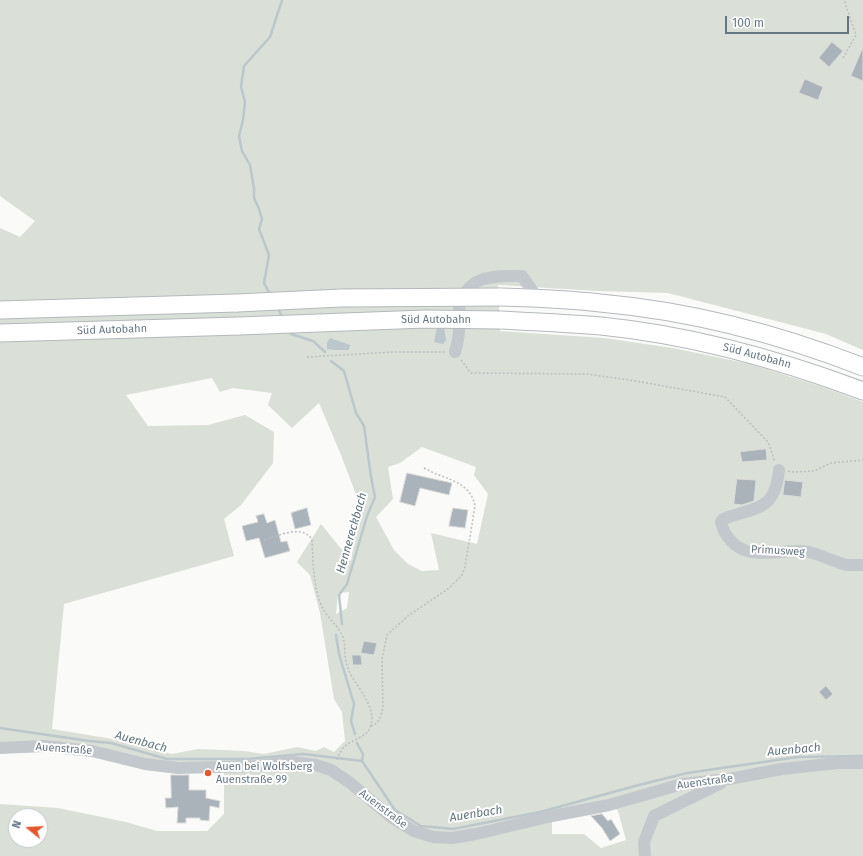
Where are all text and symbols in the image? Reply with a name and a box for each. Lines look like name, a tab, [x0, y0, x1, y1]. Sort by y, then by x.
scale bar	[727, 8, 851, 34]
text: 100 m	[732, 16, 764, 30]
street label: Süd Autobahn	[401, 313, 471, 327]
street label: Süd Autobahn	[77, 322, 147, 338]
street label: Süd Autobahn	[721, 341, 793, 371]
water label: Hennereckbach	[334, 491, 370, 575]
street label: Primusweg	[751, 543, 805, 559]
water label: Auenbach	[113, 728, 169, 756]
street label: Auenstraße	[35, 740, 93, 758]
water label: Auenbach	[767, 741, 821, 759]
place label: Auen bei Wolfsberg Auenstraße 99	[216, 760, 312, 786]
marker: Auen bei Wolfsberg Auenstraße 99	[203, 768, 213, 778]
street label: Auenstraße	[676, 772, 734, 792]
street label: Auenstraße	[356, 787, 410, 831]
water label: Auenbach	[449, 803, 503, 825]
north arrow	[8, 808, 48, 848]
text: N	[10, 819, 24, 830]

